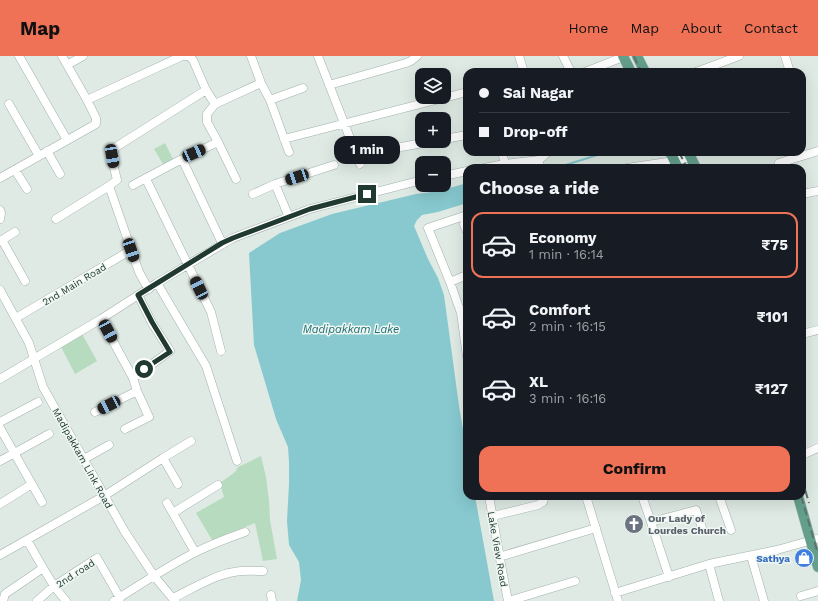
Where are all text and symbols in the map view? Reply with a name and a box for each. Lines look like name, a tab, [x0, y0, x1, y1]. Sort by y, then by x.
text: Map	[20, 17, 60, 40]
text: Home	[568, 20, 608, 36]
text: Map	[630, 20, 659, 36]
text: About	[681, 20, 722, 36]
text: Contact	[744, 20, 798, 36]
map controls	[415, 68, 451, 192]
button: layers	[415, 68, 451, 104]
text: Sai Nagar	[503, 84, 573, 102]
button: +	[415, 112, 451, 148]
text: Drop-off	[503, 123, 568, 141]
callout: 1 min	[334, 136, 400, 164]
text: 1 min	[350, 142, 384, 157]
car	[104, 143, 120, 169]
car	[181, 143, 207, 163]
button: −	[415, 156, 451, 192]
car	[284, 168, 310, 186]
text: Choose a ride	[479, 177, 599, 198]
route end	[358, 185, 376, 203]
icon: car	[481, 227, 517, 263]
text: Economy	[529, 229, 596, 247]
text: ₹75	[761, 236, 788, 254]
car	[121, 237, 141, 263]
text: 1 min · 16:14	[529, 247, 604, 262]
street label: 2nd Main Road	[40, 261, 108, 308]
car	[188, 275, 210, 301]
icon: car	[481, 299, 517, 335]
text: Comfort	[529, 301, 590, 319]
text: ₹101	[756, 308, 788, 326]
car	[97, 318, 119, 344]
text: 2 min · 16:15	[529, 319, 606, 334]
water label: Madipakkam Lake	[303, 323, 399, 336]
route start	[135, 360, 153, 378]
icon: car	[481, 371, 517, 407]
text: XL	[529, 373, 548, 391]
text: ₹127	[755, 380, 788, 398]
text: 3 min · 16:16	[529, 391, 606, 406]
car	[96, 394, 122, 416]
street label: Madipakkam Link Road	[50, 406, 115, 510]
button: Confirm	[479, 446, 790, 492]
street label: Lake View Road	[485, 510, 510, 588]
church icon: Our Lady of Lourdes Church	[623, 513, 645, 535]
place label: Our Lady of Lourdes Church	[648, 513, 726, 536]
shop icon: Sathya	[793, 547, 815, 569]
place label: Sathya	[756, 553, 790, 564]
street label: 2nd road	[54, 557, 97, 590]

